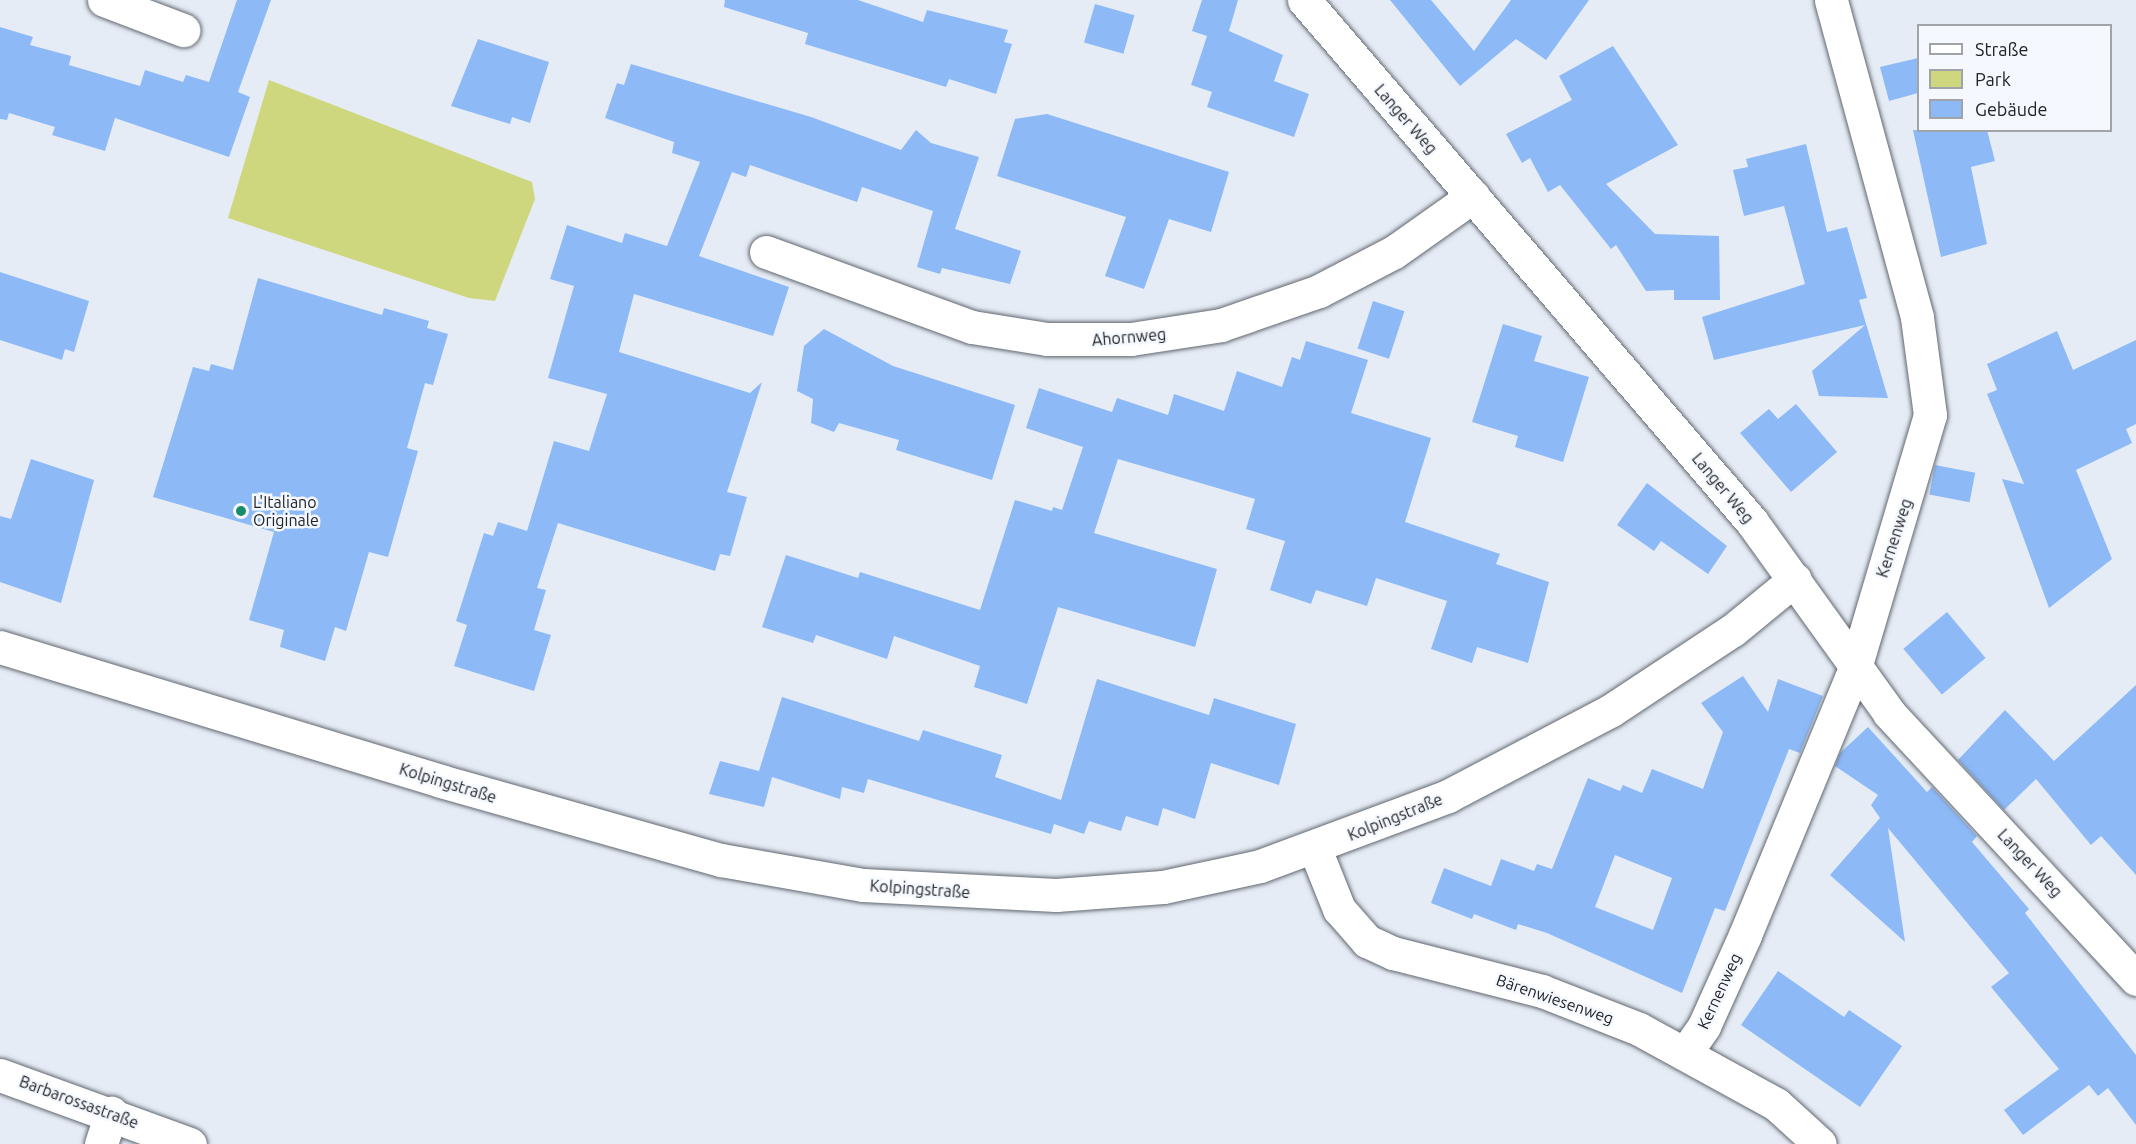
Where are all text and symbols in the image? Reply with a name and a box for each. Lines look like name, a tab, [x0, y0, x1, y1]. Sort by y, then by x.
legend	[1917, 24, 2112, 132]
text: Straße	[1975, 39, 2028, 59]
text: Park	[1975, 69, 2011, 89]
street label: Langer Weg	[1371, 80, 1441, 158]
text: Gebäude	[1975, 99, 2047, 119]
street label: Ahornweg	[1091, 324, 1167, 350]
street label: Langer Weg	[1688, 449, 1758, 527]
place label: L'Italiano Originale	[253, 492, 319, 530]
street label: Kernenweg	[1872, 496, 1916, 580]
marker: L'Italiano Originale	[234, 504, 248, 518]
street label: Kolpingstraße	[397, 759, 499, 807]
street label: Kolpingstraße	[1345, 789, 1445, 845]
street label: Langer Weg	[1994, 825, 2066, 901]
street label: Kolpingstraße	[869, 876, 971, 902]
street label: Kernenweg	[1693, 950, 1745, 1032]
street label: Bärenwiesenweg	[1494, 970, 1616, 1028]
street label: Barbarossastraße	[17, 1072, 141, 1132]

